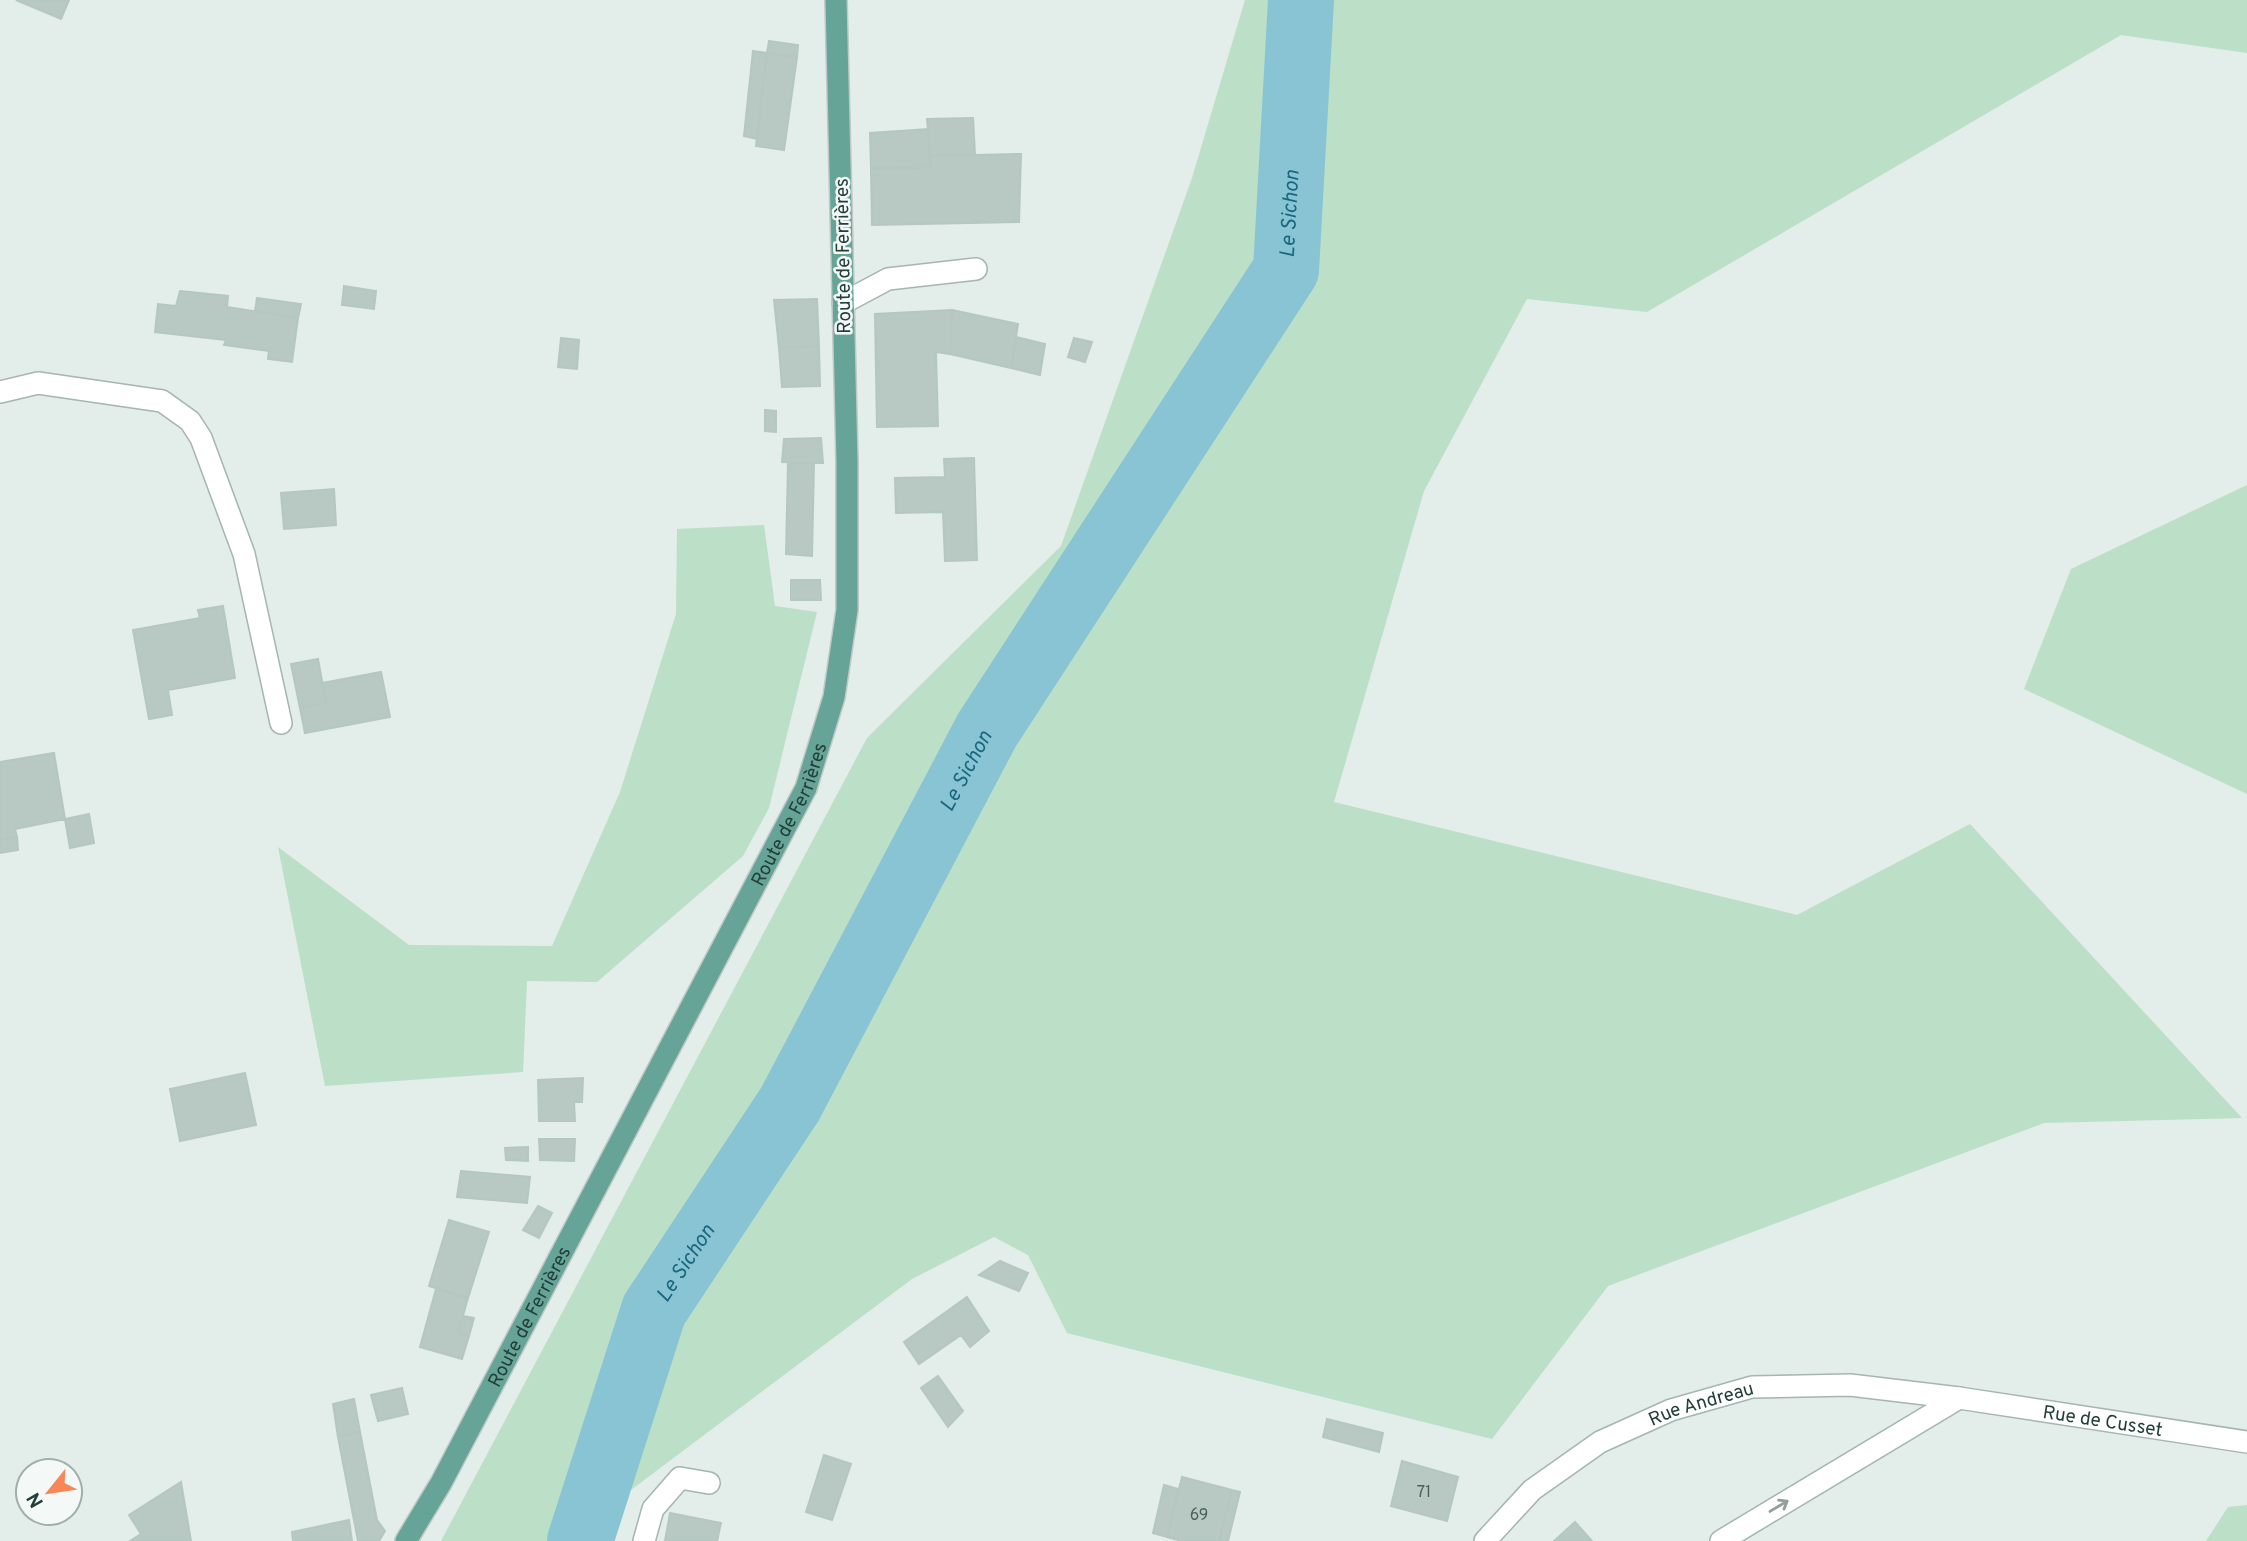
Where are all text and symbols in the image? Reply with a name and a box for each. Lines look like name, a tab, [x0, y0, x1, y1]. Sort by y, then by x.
water label: Le Sichon	[1275, 169, 1307, 259]
street label: Route de Ferrières	[831, 178, 857, 334]
water label: Le Sichon	[934, 726, 1000, 817]
street label: Route de Ferrières	[747, 740, 833, 891]
water label: Le Sichon	[651, 1219, 722, 1308]
street label: Route de Ferrières	[483, 1243, 577, 1392]
street label: Rue Andreau	[1645, 1377, 1757, 1433]
street label: Rue de Cusset	[2041, 1401, 2164, 1443]
north arrow	[14, 1457, 84, 1527]
house number: 71	[1417, 1483, 1431, 1503]
text: N	[22, 1488, 50, 1511]
one-way arrow	[1769, 1499, 1789, 1513]
house number: 69	[1190, 1506, 1208, 1526]

